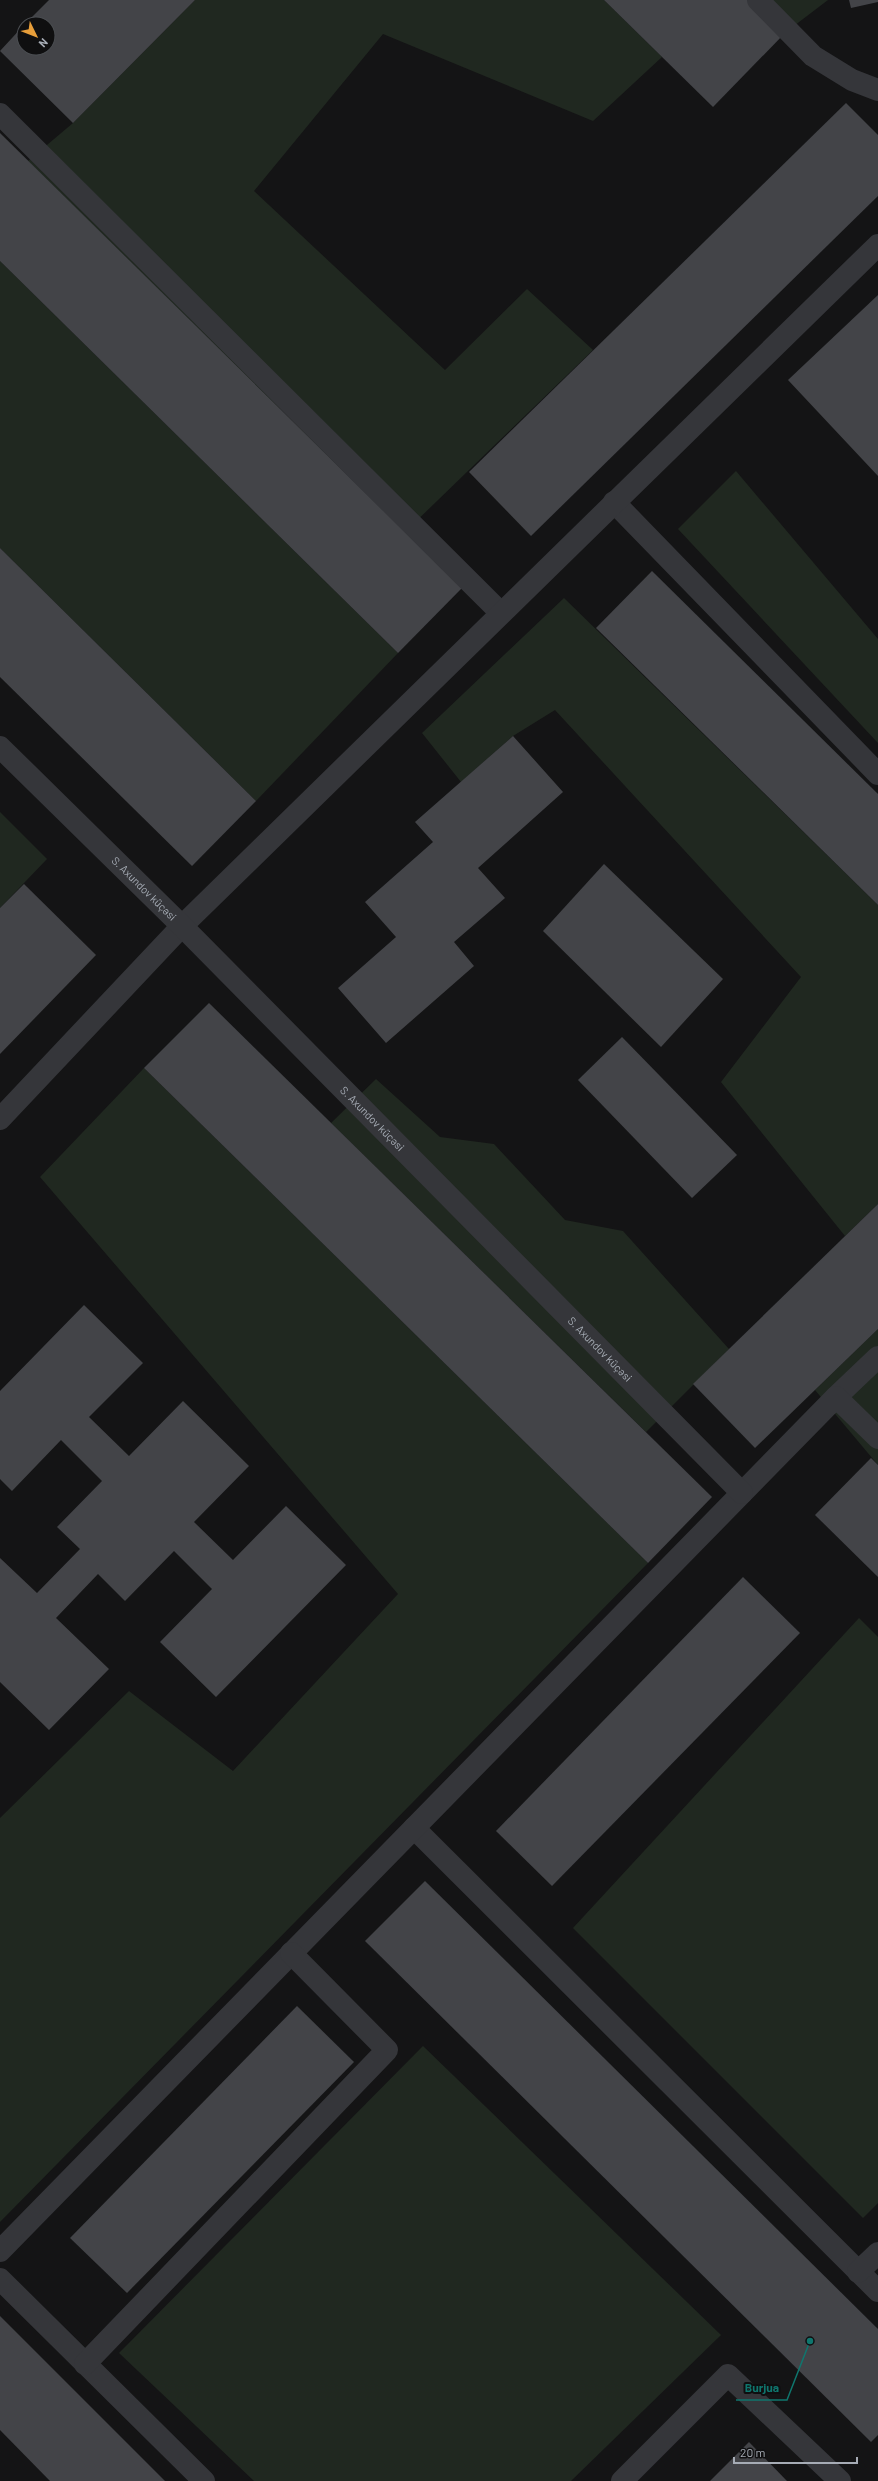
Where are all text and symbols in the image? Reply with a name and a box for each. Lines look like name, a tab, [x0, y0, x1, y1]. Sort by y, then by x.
north arrow	[16, 16, 56, 56]
text: N	[36, 36, 51, 50]
street label: S. Axundov küçəsi	[109, 854, 180, 923]
street label: S. Axundov küçəsi	[338, 1083, 407, 1153]
street label: S. Axundov küçəsi	[566, 1314, 635, 1384]
callout: Burjua	[736, 2376, 787, 2400]
text: Burjua	[745, 2380, 779, 2394]
scale bar	[734, 2439, 857, 2465]
text: 20 m	[740, 2445, 766, 2459]

